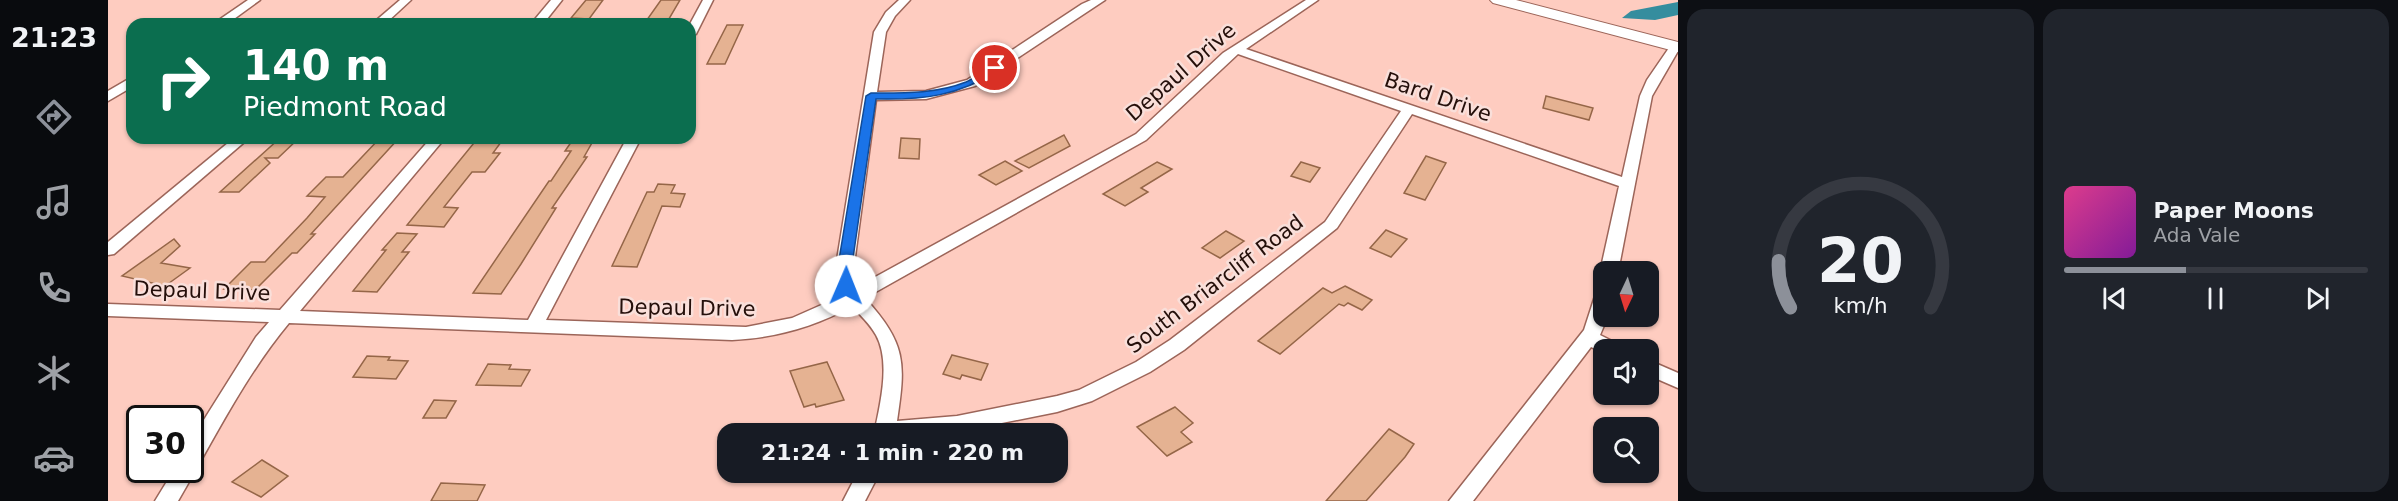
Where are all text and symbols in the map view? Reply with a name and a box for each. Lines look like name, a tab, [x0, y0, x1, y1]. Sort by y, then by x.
street label: Depaul Drive	[1121, 18, 1241, 126]
text: 21:23	[11, 22, 97, 53]
text: 140 m	[243, 41, 389, 90]
icon: right	[144, 42, 222, 120]
pin	[969, 42, 1020, 93]
icon: arrive	[978, 51, 1011, 84]
street label: Bard Drive	[1381, 67, 1495, 127]
text: Piedmont Road	[243, 91, 447, 122]
icon: directions	[33, 96, 75, 138]
icon: music	[33, 181, 75, 223]
text: Paper Moons	[2154, 198, 2314, 223]
street label: South Briarcliff Road	[1122, 210, 1308, 358]
text: Ada Vale	[2154, 223, 2240, 247]
text: 20	[1817, 224, 1904, 297]
position arrow	[814, 254, 878, 318]
north arrow	[1593, 261, 1659, 327]
map controls	[1593, 261, 1659, 483]
icon: phone	[33, 267, 75, 309]
street label: Depaul Drive	[133, 277, 271, 305]
icon: previous	[2098, 282, 2131, 315]
icon: pause	[2199, 282, 2232, 315]
icon: next	[2301, 282, 2334, 315]
text: km/h	[1833, 293, 1887, 318]
street label: Depaul Drive	[618, 295, 756, 321]
button: sound	[1593, 339, 1659, 405]
icon: climate	[33, 352, 75, 394]
speed limit sign: 30	[126, 405, 204, 483]
button: search	[1593, 417, 1659, 483]
icon: car	[33, 437, 75, 479]
text: 21:24 · 1 min · 220 m	[761, 440, 1024, 465]

